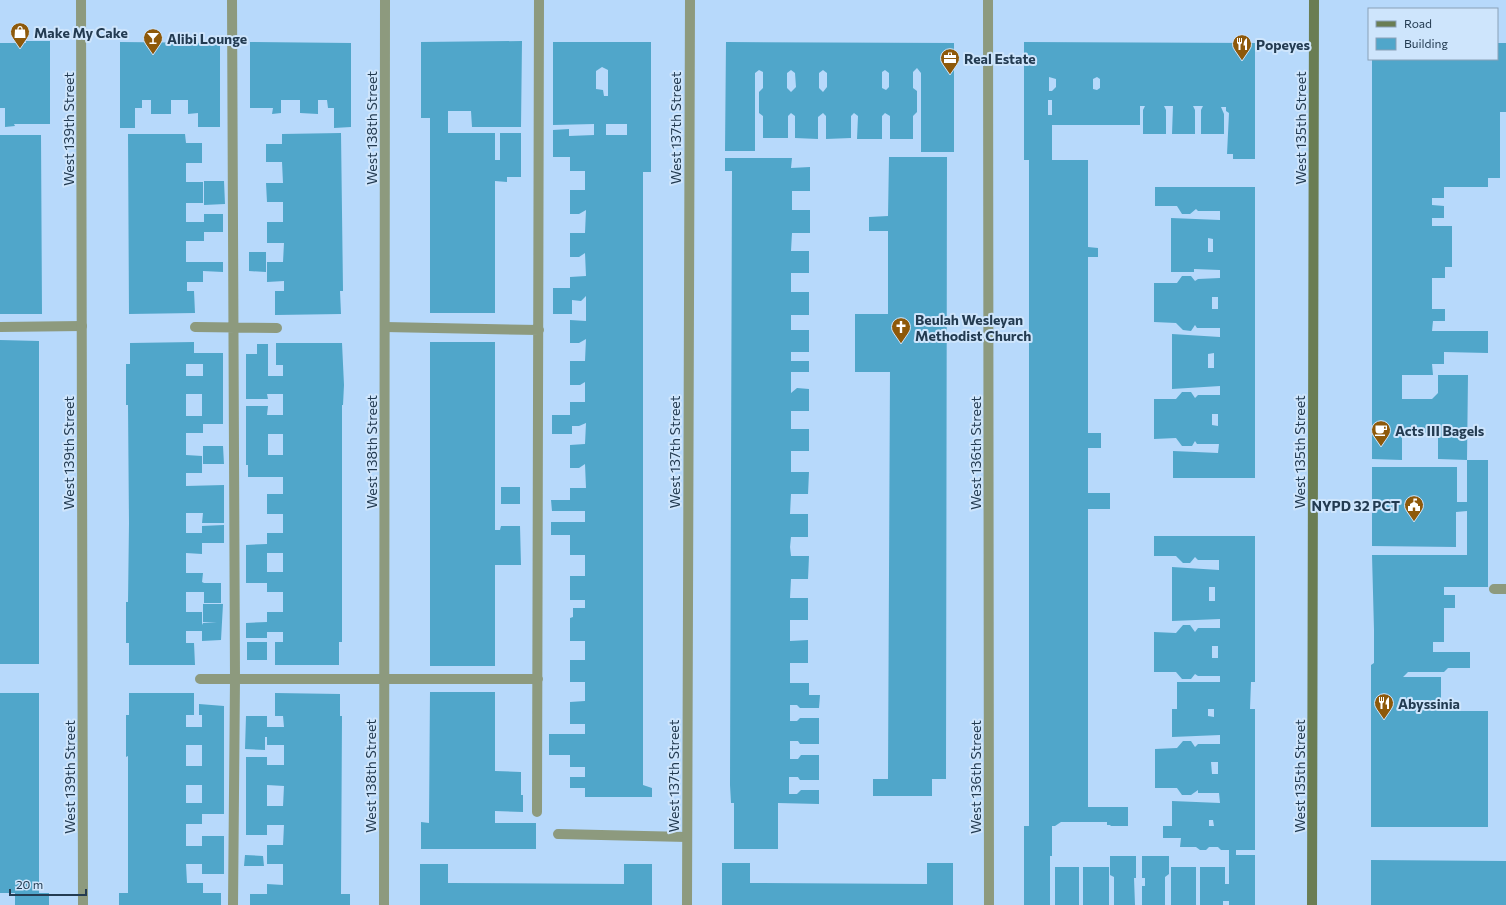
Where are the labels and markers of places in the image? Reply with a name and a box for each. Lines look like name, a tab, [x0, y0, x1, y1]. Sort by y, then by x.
shop icon: Make My Cake	[9, 21, 31, 49]
place label: Make My Cake	[34, 24, 128, 41]
bar icon: Alibi Lounge	[142, 27, 164, 55]
place label: Alibi Lounge	[167, 30, 247, 47]
restaurant icon: Popeyes	[1231, 33, 1253, 61]
place label: Popeyes	[1256, 36, 1310, 53]
office icon: Real Estate	[939, 47, 961, 75]
place label: Real Estate	[964, 50, 1036, 67]
place label: Beulah Wesleyan Methodist Church	[915, 311, 1031, 344]
church icon: Beulah Wesleyan Methodist Church	[890, 316, 912, 344]
cafe icon: Acts III Bagels	[1370, 419, 1392, 447]
place label: Acts III Bagels	[1395, 422, 1485, 439]
public building icon: NYPD 32 PCT	[1403, 494, 1425, 522]
place label: NYPD 32 PCT	[1312, 497, 1400, 514]
restaurant icon: Abyssinia	[1373, 692, 1395, 720]
place label: Abyssinia	[1398, 695, 1460, 712]

